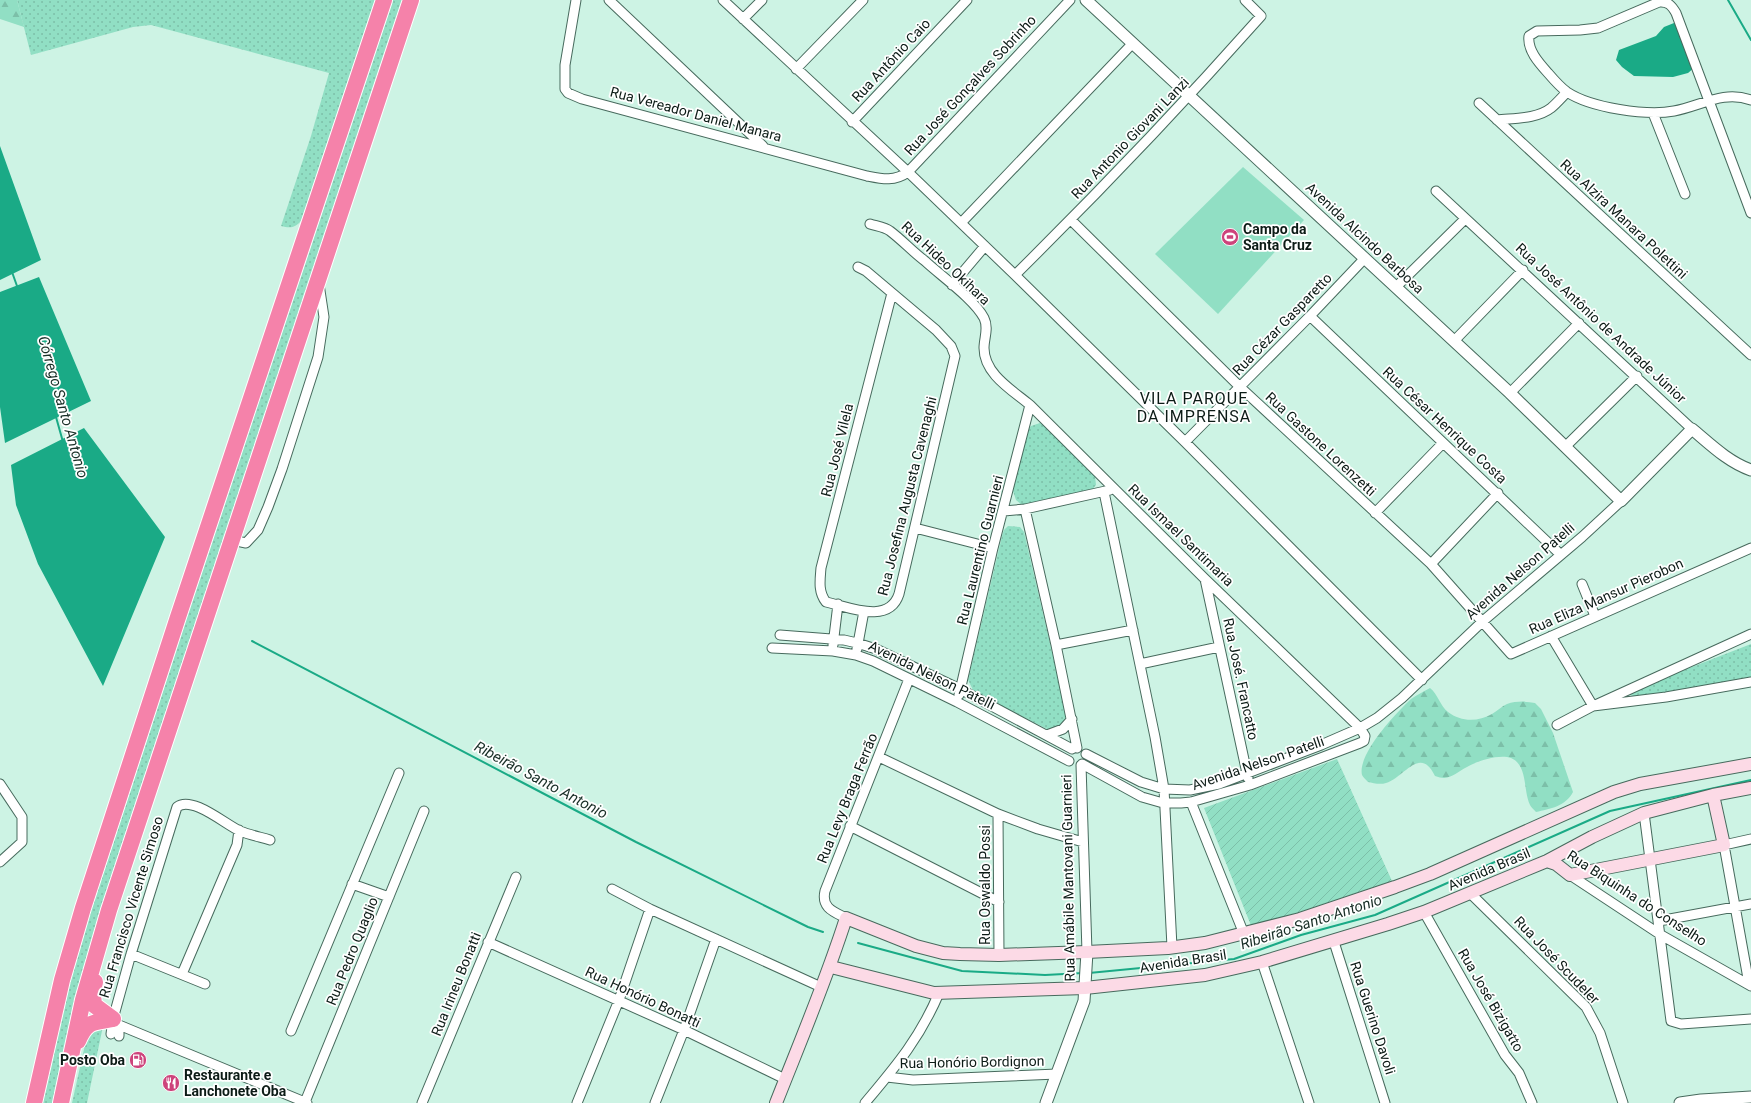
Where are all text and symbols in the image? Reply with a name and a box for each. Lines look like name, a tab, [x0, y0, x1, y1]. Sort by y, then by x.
street label: Rua José Gonçalves Sobrinho	[901, 12, 1039, 158]
street label: Rua Antônio Caio	[849, 15, 933, 105]
street label: Rua Antonio Giovani Lanzi	[1068, 74, 1192, 202]
street label: Rua Vereador Daniel Manara	[609, 83, 783, 145]
street label: Rua Alzira Manara Polettini	[1557, 156, 1691, 282]
street label: Avenida Alcindo Barbosa	[1303, 179, 1427, 297]
street label: Rua Hideo Okihara	[898, 218, 994, 308]
place label: Campo da Santa Cruz	[1243, 221, 1312, 253]
sports icon: Campo da Santa Cruz	[1220, 227, 1240, 247]
street label: Rua José Antônio de Andrade Júnior	[1513, 240, 1690, 406]
street label: Rua Cézar Gasparetto	[1229, 270, 1335, 378]
water label: Córrego Santo Antonio	[34, 334, 92, 480]
street label: Rua César Henrique Costa	[1380, 363, 1510, 487]
district label: VILA PARQUE DA IMPRENSA	[1137, 389, 1251, 426]
street label: Rua Gastone Lorenzetti	[1263, 389, 1379, 499]
street label: Rua Josefina Augusta Cavenaghi	[874, 395, 940, 597]
street label: Rua José Vilela	[818, 402, 856, 498]
street label: Rua Laurentino Guarnieri	[954, 474, 1006, 626]
street label: Rua Ismael Santimaria	[1125, 481, 1237, 589]
street label: Avenida Nelson Patelli	[1462, 519, 1578, 623]
street label: Rua Eliza Mansur Pierobon	[1527, 555, 1685, 637]
street label: Rua José. Francatto	[1220, 617, 1262, 741]
street label: Avenida Nelson Patelli	[866, 637, 998, 713]
street label: Rua Levy Braga Ferrão	[814, 731, 880, 865]
street label: Avenida Nelson Patelli	[1190, 733, 1326, 793]
water label: Ribeirão Santo Antonio	[471, 737, 611, 823]
street label: Rua Amábile Mantovani Guarnieri	[1058, 774, 1078, 982]
street label: Rua Francisco Vicente Simoso	[96, 814, 166, 1000]
street label: Rua Oswaldo Possi	[977, 825, 993, 945]
street label: Avenida Brasil	[1445, 844, 1533, 894]
street label: Rua Biquinha do Conselho	[1564, 847, 1710, 949]
water label: Ribeirão Santo Antonio	[1238, 891, 1384, 953]
street label: Rua Pedro Quaglio	[323, 895, 381, 1007]
street label: Rua José Scudeler	[1511, 913, 1603, 1007]
street label: Rua Irineu Bonatti	[428, 930, 484, 1038]
street label: Avenida Brasil	[1138, 946, 1228, 976]
street label: Rua José Bizigatto	[1455, 946, 1527, 1054]
street label: Rua Guerino Davoli	[1347, 960, 1399, 1076]
street label: Rua Honório Bonatti	[583, 963, 703, 1031]
fuel station icon: Posto Oba	[128, 1050, 148, 1070]
place label: Posto Oba	[60, 1052, 126, 1068]
street label: Rua Honório Bordignon	[900, 1053, 1044, 1071]
place label: Restaurante e Lanchonete Oba	[184, 1067, 287, 1099]
restaurant icon: Restaurante e Lanchonete Oba	[161, 1073, 181, 1093]

